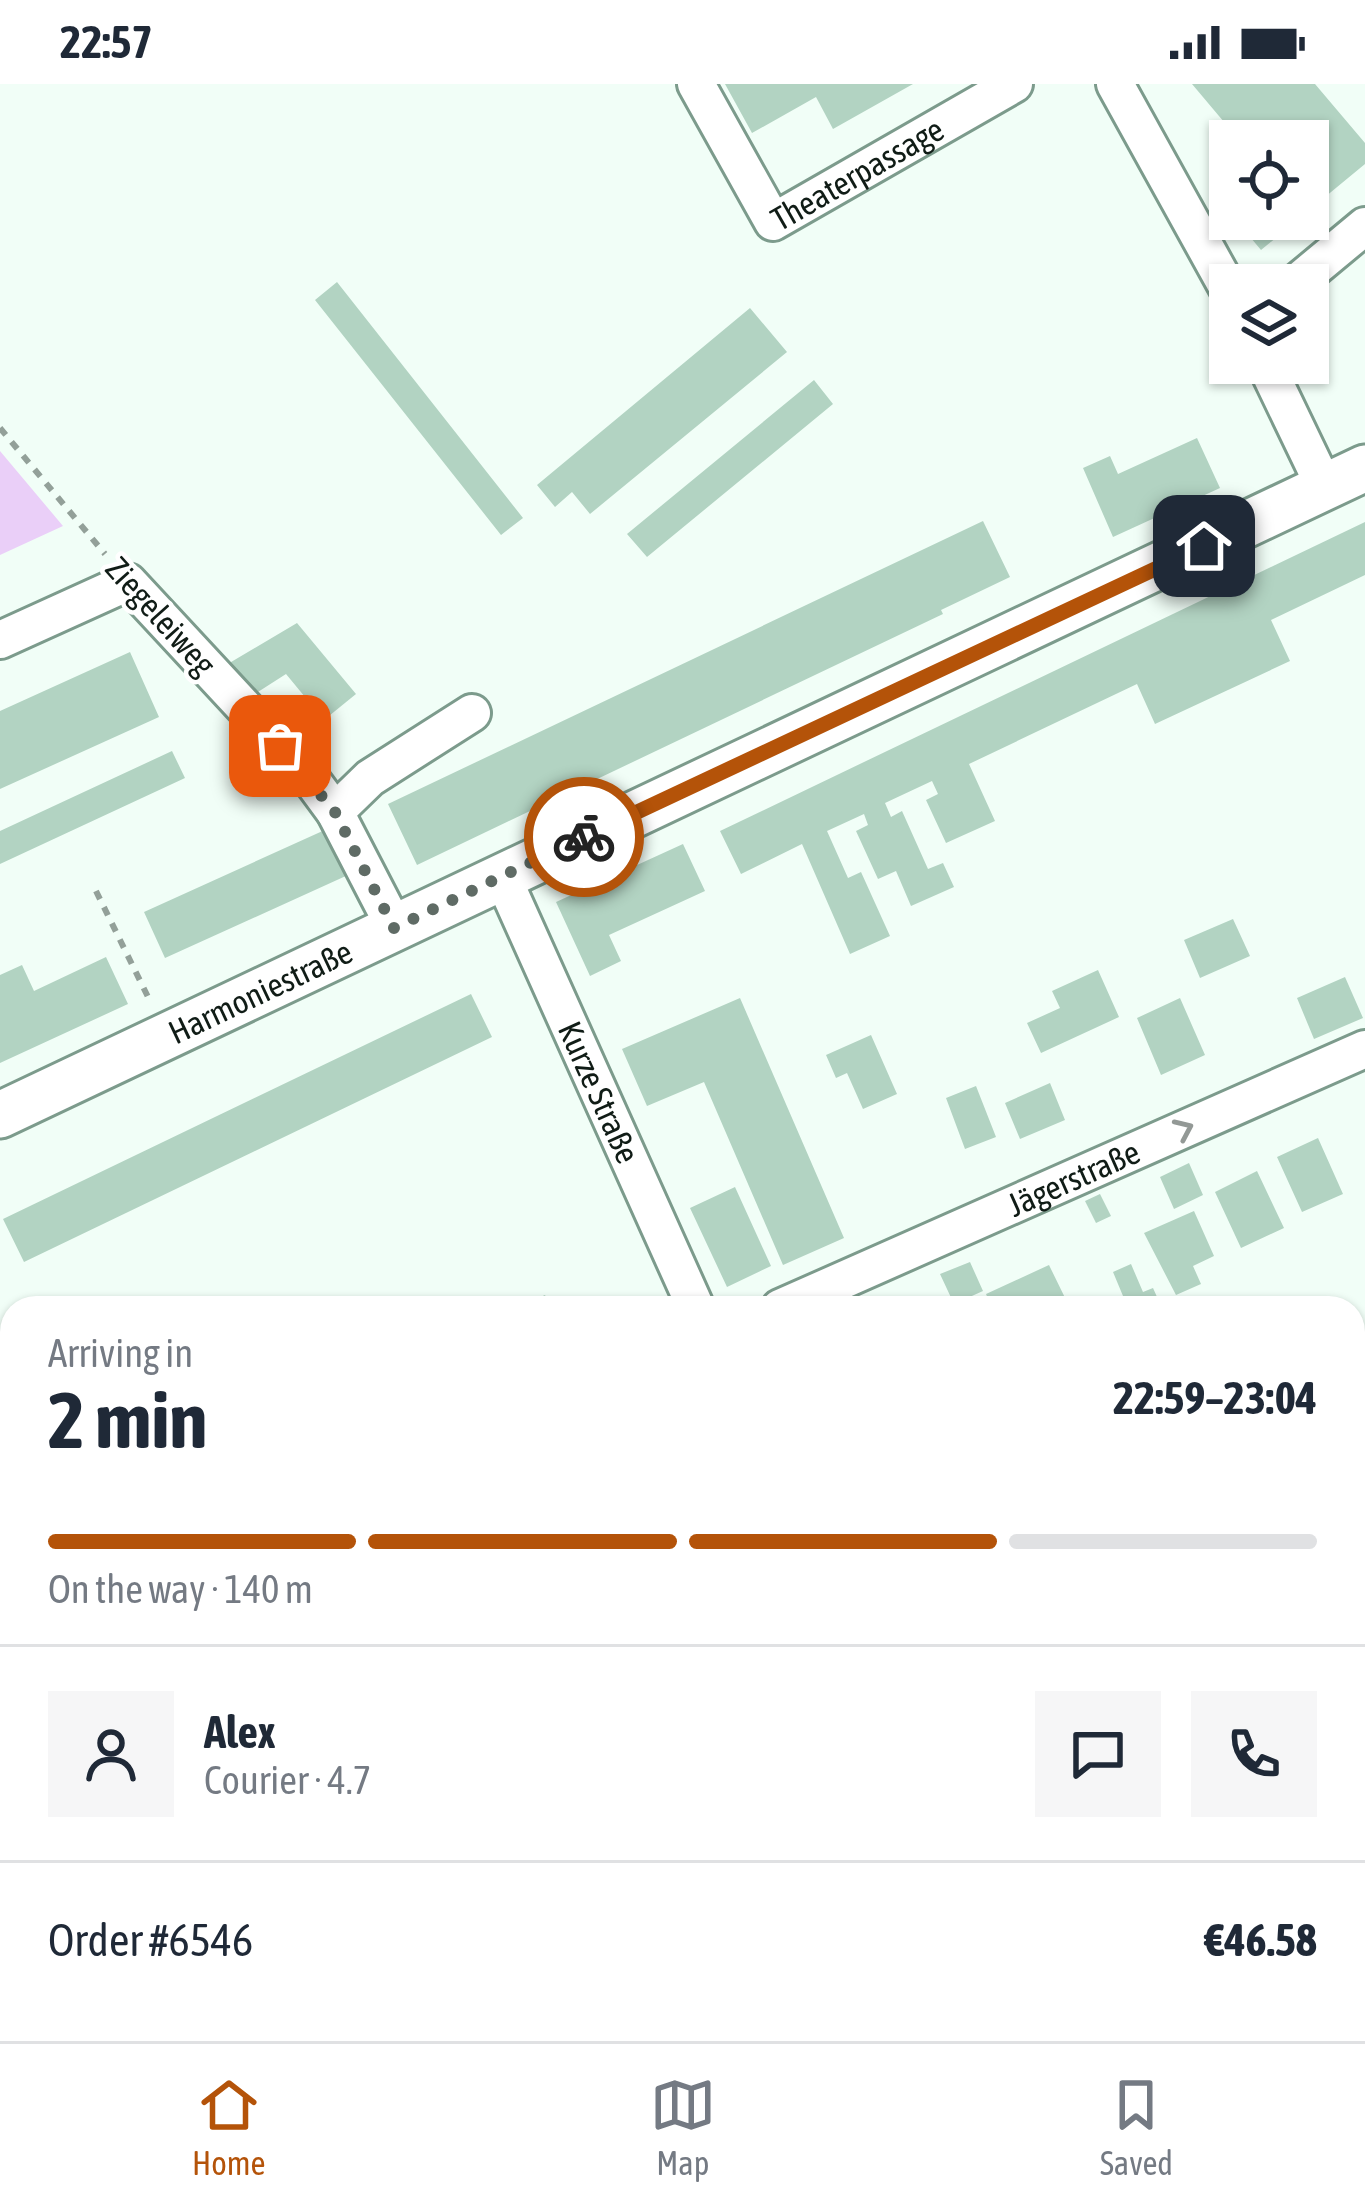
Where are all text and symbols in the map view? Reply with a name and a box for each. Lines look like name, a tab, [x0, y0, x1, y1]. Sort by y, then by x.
text: 22:57	[60, 16, 153, 68]
street label: Theaterpassage	[764, 110, 950, 238]
map controls	[1209, 120, 1329, 384]
button: locate	[1209, 120, 1329, 240]
button: layers	[1209, 264, 1329, 384]
pin	[1153, 495, 1255, 597]
icon: home	[1171, 513, 1237, 579]
street label: Ziegeleiweg	[98, 549, 224, 683]
pin	[229, 695, 331, 797]
icon: bag	[247, 713, 313, 779]
courier	[524, 777, 644, 897]
icon: bike	[551, 804, 617, 870]
street label: Harmoniestraße	[163, 932, 358, 1051]
street label: Kurze Straße	[551, 1016, 647, 1169]
one-way arrow	[1172, 1119, 1193, 1143]
street label: Jägerstraße	[1002, 1132, 1145, 1224]
text: Arriving in	[48, 1331, 193, 1375]
text: 22:59–23:04	[1113, 1372, 1317, 1424]
text: 2 min	[48, 1375, 207, 1465]
text: On the way · 140 m	[48, 1567, 313, 1611]
button: person	[48, 1691, 174, 1817]
button: chat	[1035, 1691, 1161, 1817]
button: phone	[1191, 1691, 1317, 1817]
text: Alex	[204, 1706, 276, 1758]
text: Courier · 4.7	[204, 1758, 371, 1802]
text: Order #6546	[48, 1914, 253, 1966]
text: €46.58	[1204, 1914, 1317, 1966]
tab: Home	[192, 2072, 266, 2182]
tab: Map	[650, 2072, 716, 2182]
tab: Saved	[1100, 2072, 1173, 2182]

